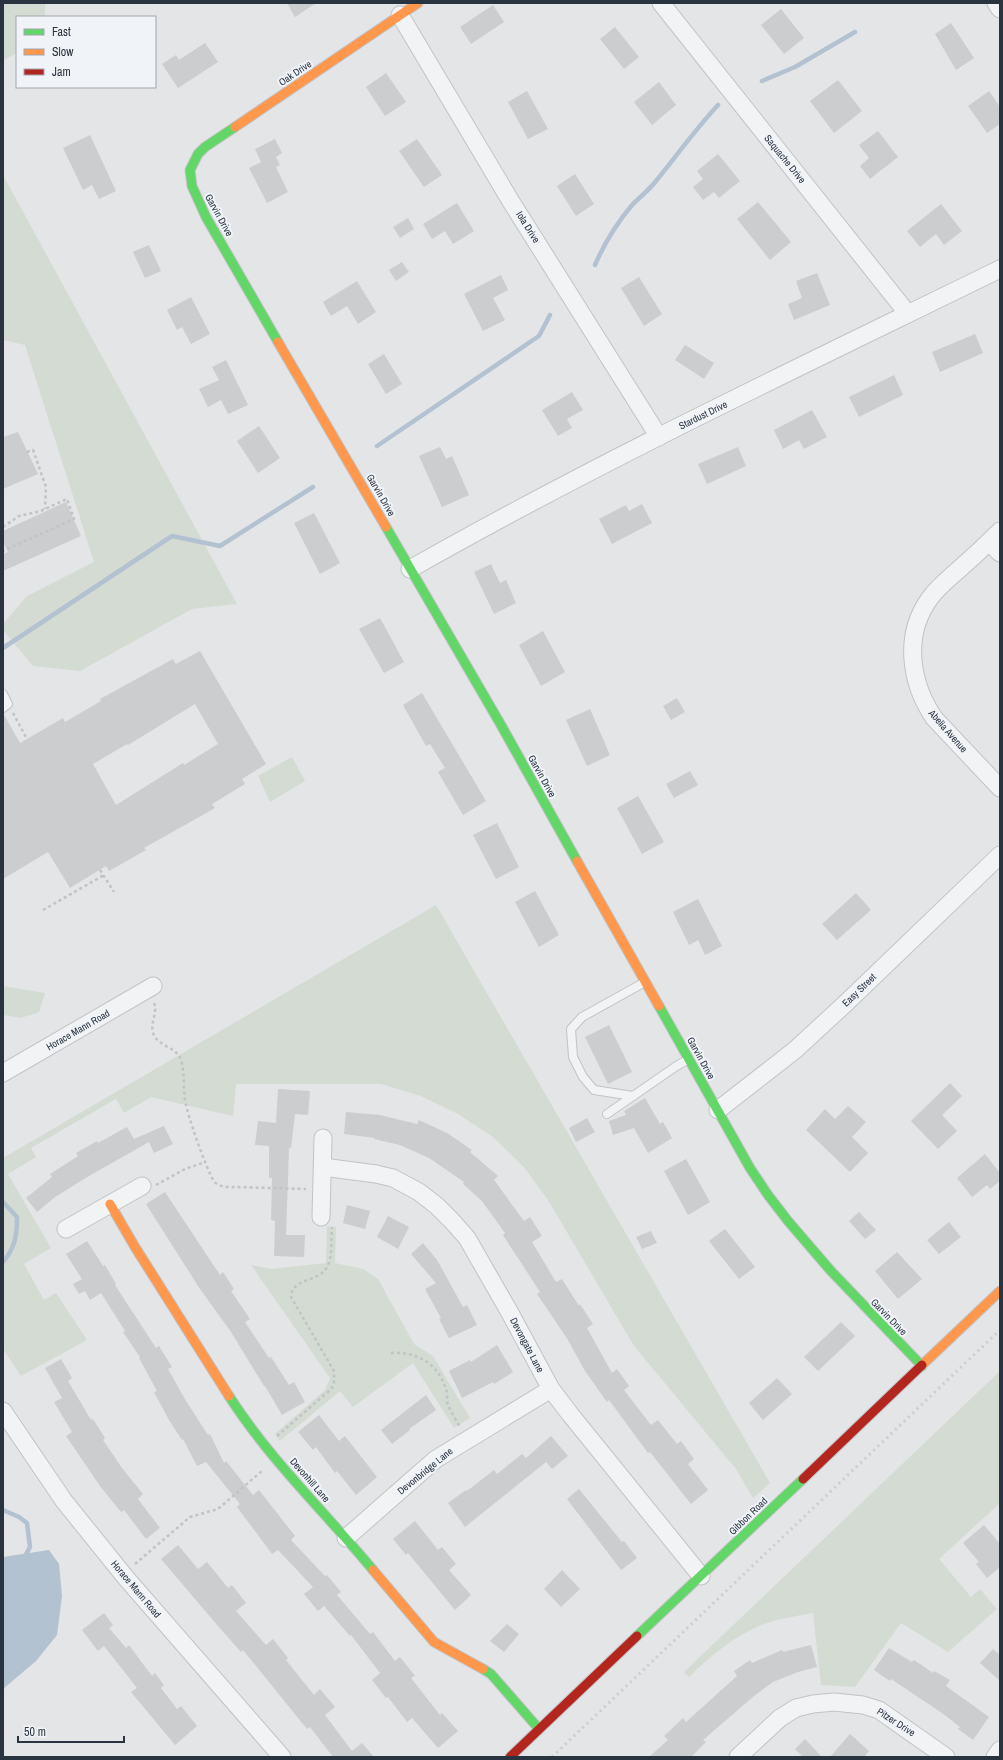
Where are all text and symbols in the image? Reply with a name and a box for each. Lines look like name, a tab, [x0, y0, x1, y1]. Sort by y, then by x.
legend	[16, 16, 156, 88]
text: Fast	[52, 24, 71, 40]
text: Slow	[52, 44, 74, 60]
street label: Oak Drive	[276, 57, 314, 89]
text: Jam	[52, 64, 71, 80]
street label: Saquache Drive	[761, 132, 809, 186]
street label: Garvin Drive	[202, 192, 236, 239]
street label: Iola Drive	[513, 209, 543, 246]
street label: Stardust Drive	[677, 397, 730, 432]
street label: Garvin Drive	[364, 472, 398, 519]
street label: Abelia Avenue	[925, 706, 970, 756]
street label: Garvin Drive	[525, 753, 559, 800]
street label: Easy Street	[839, 970, 879, 1009]
street label: Horace Mann Road	[44, 1007, 112, 1053]
street label: Garvin Drive	[684, 1035, 718, 1082]
street label: Garvin Drive	[868, 1296, 910, 1339]
street label: Devongate Lane	[507, 1315, 547, 1375]
street label: Devonbridge Lane	[395, 1444, 456, 1497]
street label: Devonhill Lane	[287, 1455, 333, 1505]
street label: Gibbon Road	[726, 1494, 770, 1538]
street label: Horace Mann Road	[108, 1558, 164, 1620]
street label: Pitzer Drive	[874, 1705, 918, 1739]
scale bar	[18, 1718, 124, 1744]
text: 50 m	[24, 1724, 46, 1740]

